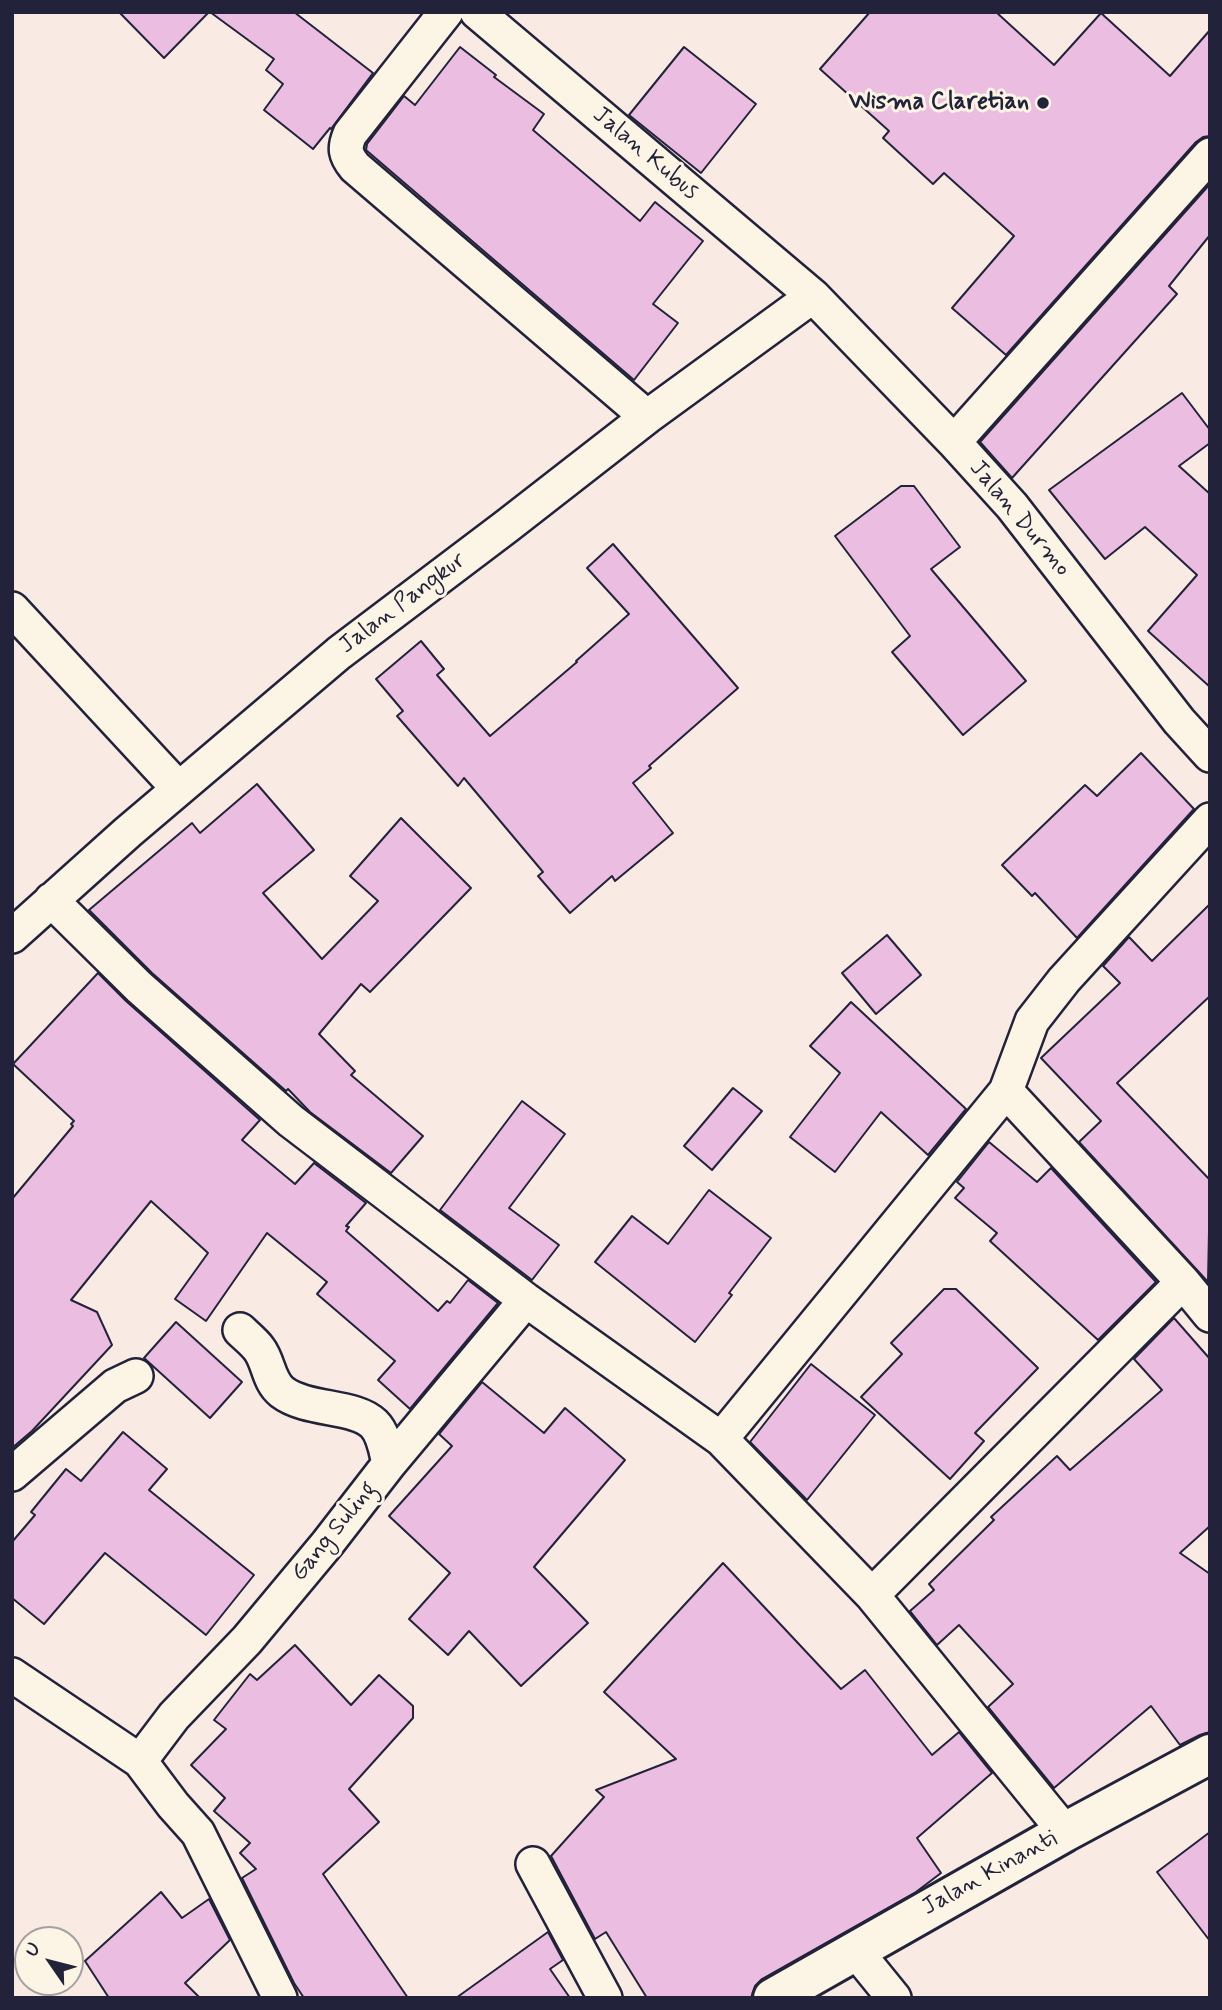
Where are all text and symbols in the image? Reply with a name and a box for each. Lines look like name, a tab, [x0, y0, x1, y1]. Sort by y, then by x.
place label: Wisma Claretian	[849, 89, 1029, 117]
marker: Wisma Claretian	[1035, 95, 1051, 111]
street label: Jalan Kubus	[586, 101, 704, 207]
street label: Jalan Durmo	[962, 455, 1076, 583]
street label: Jalan Pangkur	[334, 547, 472, 661]
street label: Gang Suling	[286, 1476, 384, 1588]
street label: Jalan Kinanti	[917, 1825, 1063, 1923]
north arrow	[14, 1926, 84, 1996]
text: U	[19, 1938, 47, 1962]

